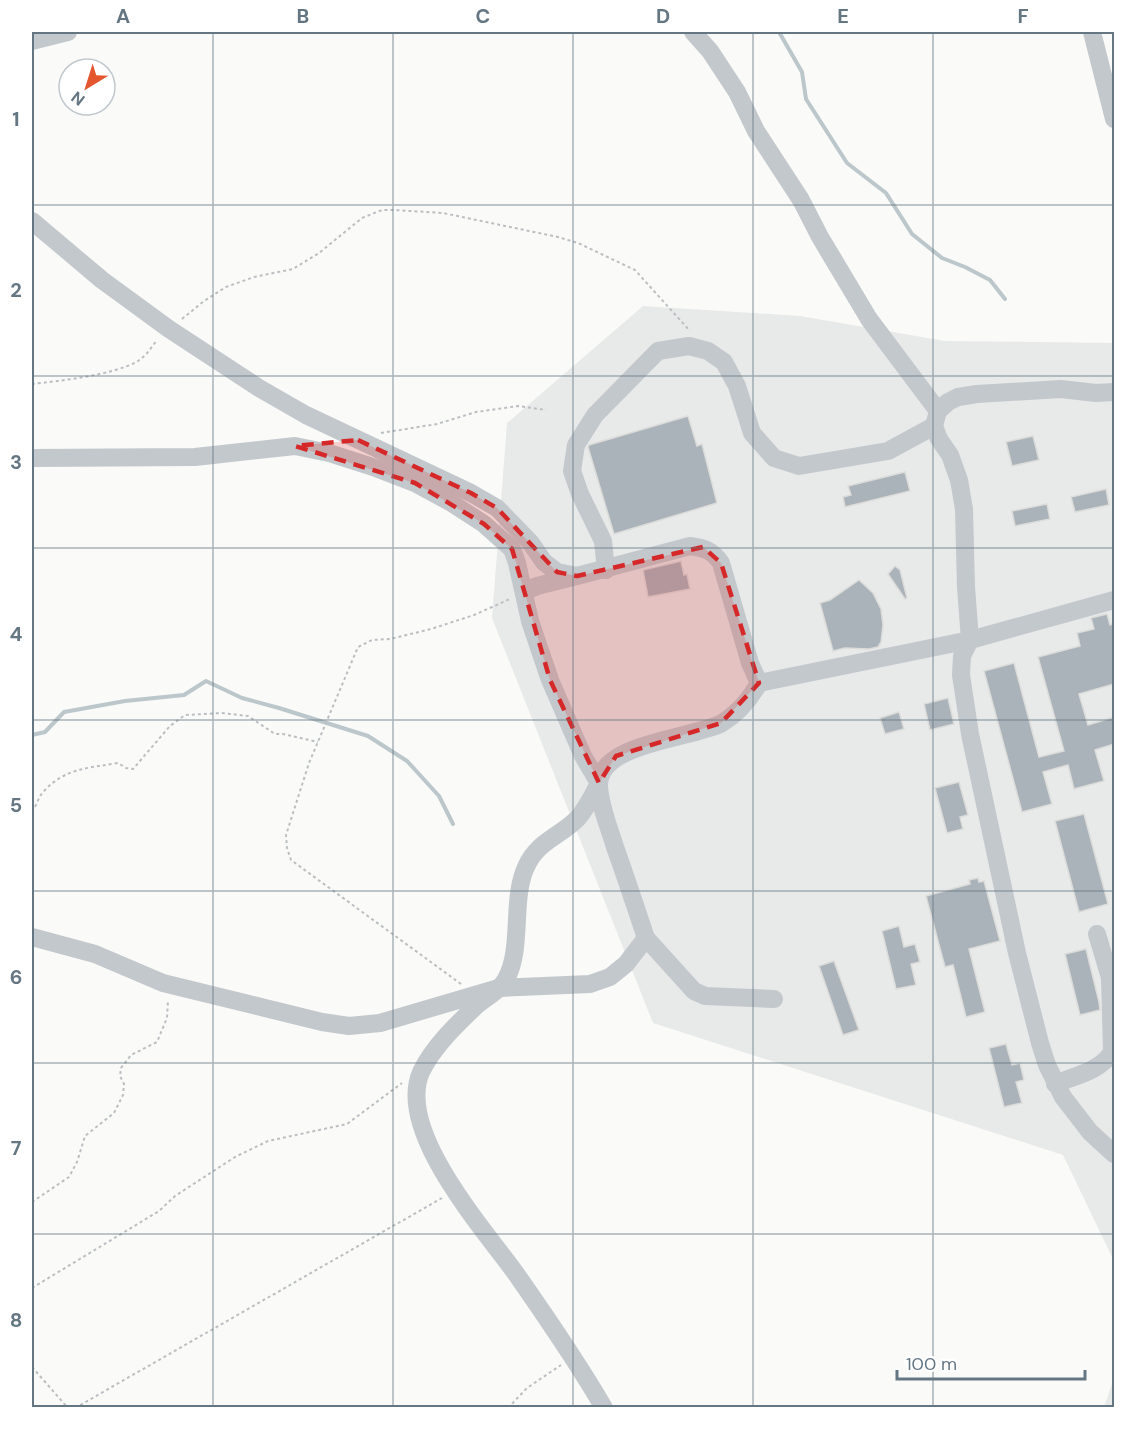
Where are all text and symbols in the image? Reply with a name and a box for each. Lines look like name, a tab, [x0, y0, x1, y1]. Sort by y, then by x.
text: A	[116, 3, 130, 29]
text: B	[297, 3, 309, 29]
text: C	[476, 3, 490, 29]
text: D	[656, 3, 670, 29]
text: E	[837, 3, 849, 29]
text: F	[1017, 3, 1029, 29]
north arrow	[57, 57, 117, 117]
text: N	[67, 87, 89, 110]
text: 1	[12, 106, 20, 132]
text: 2	[10, 277, 22, 303]
text: 3	[10, 449, 22, 475]
text: 4	[10, 621, 23, 647]
text: 5	[10, 792, 22, 818]
text: 6	[10, 964, 22, 990]
text: 7	[11, 1135, 22, 1161]
text: 8	[10, 1307, 22, 1333]
scale bar	[897, 1343, 1084, 1381]
text: 100 m	[906, 1352, 957, 1376]

